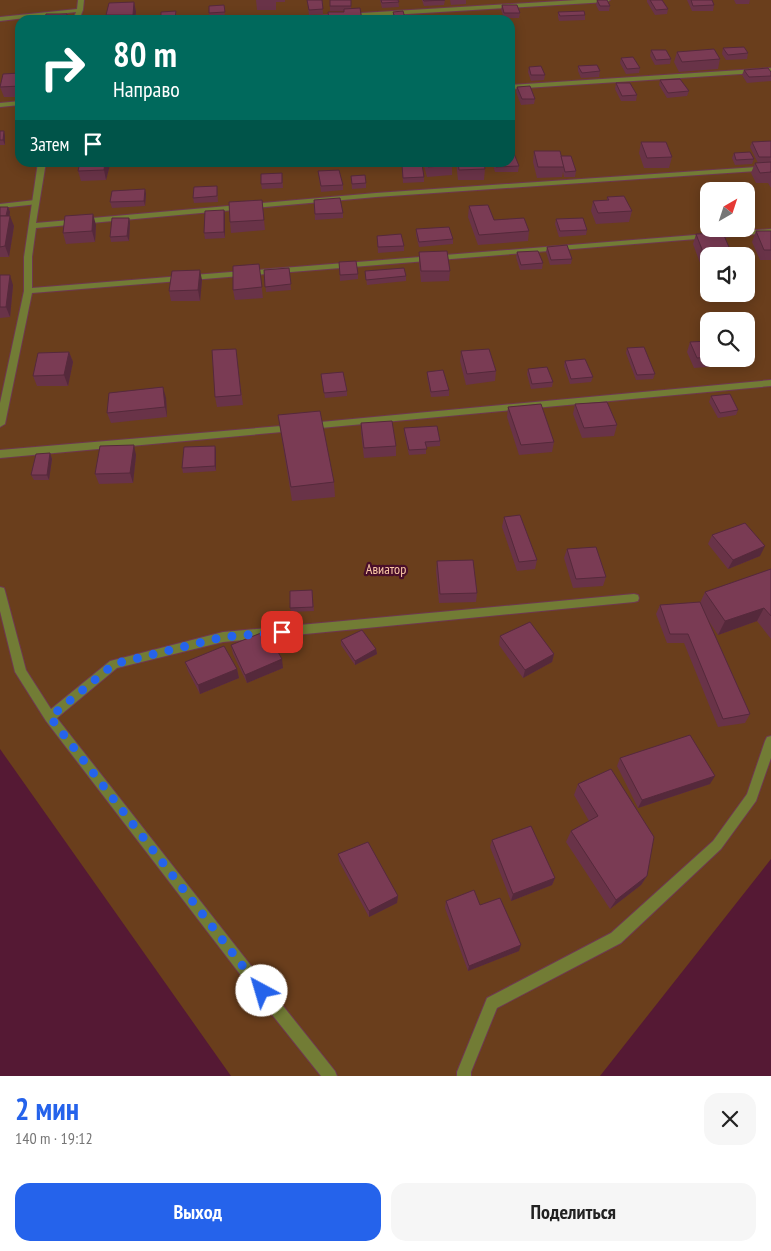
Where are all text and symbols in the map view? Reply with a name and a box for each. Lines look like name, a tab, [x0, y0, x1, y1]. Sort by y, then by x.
text: 80 m	[113, 31, 177, 77]
icon: right	[30, 35, 95, 100]
text: Направо	[113, 75, 180, 103]
icon: arrive	[79, 130, 107, 158]
text: Затем	[30, 132, 69, 156]
north arrow	[700, 182, 755, 238]
map controls	[700, 182, 755, 367]
button: sound	[700, 247, 755, 302]
button: search	[700, 312, 755, 367]
park label: Авиатор	[366, 560, 406, 578]
pin	[261, 611, 303, 653]
icon: arrive	[268, 618, 296, 646]
position arrow	[235, 964, 287, 1016]
text: 2 мин	[15, 1089, 79, 1128]
button: close	[704, 1093, 756, 1145]
text: 140 m · 19:12	[15, 1128, 93, 1148]
button: Выход	[15, 1183, 381, 1241]
button: Поделиться	[391, 1183, 756, 1241]

